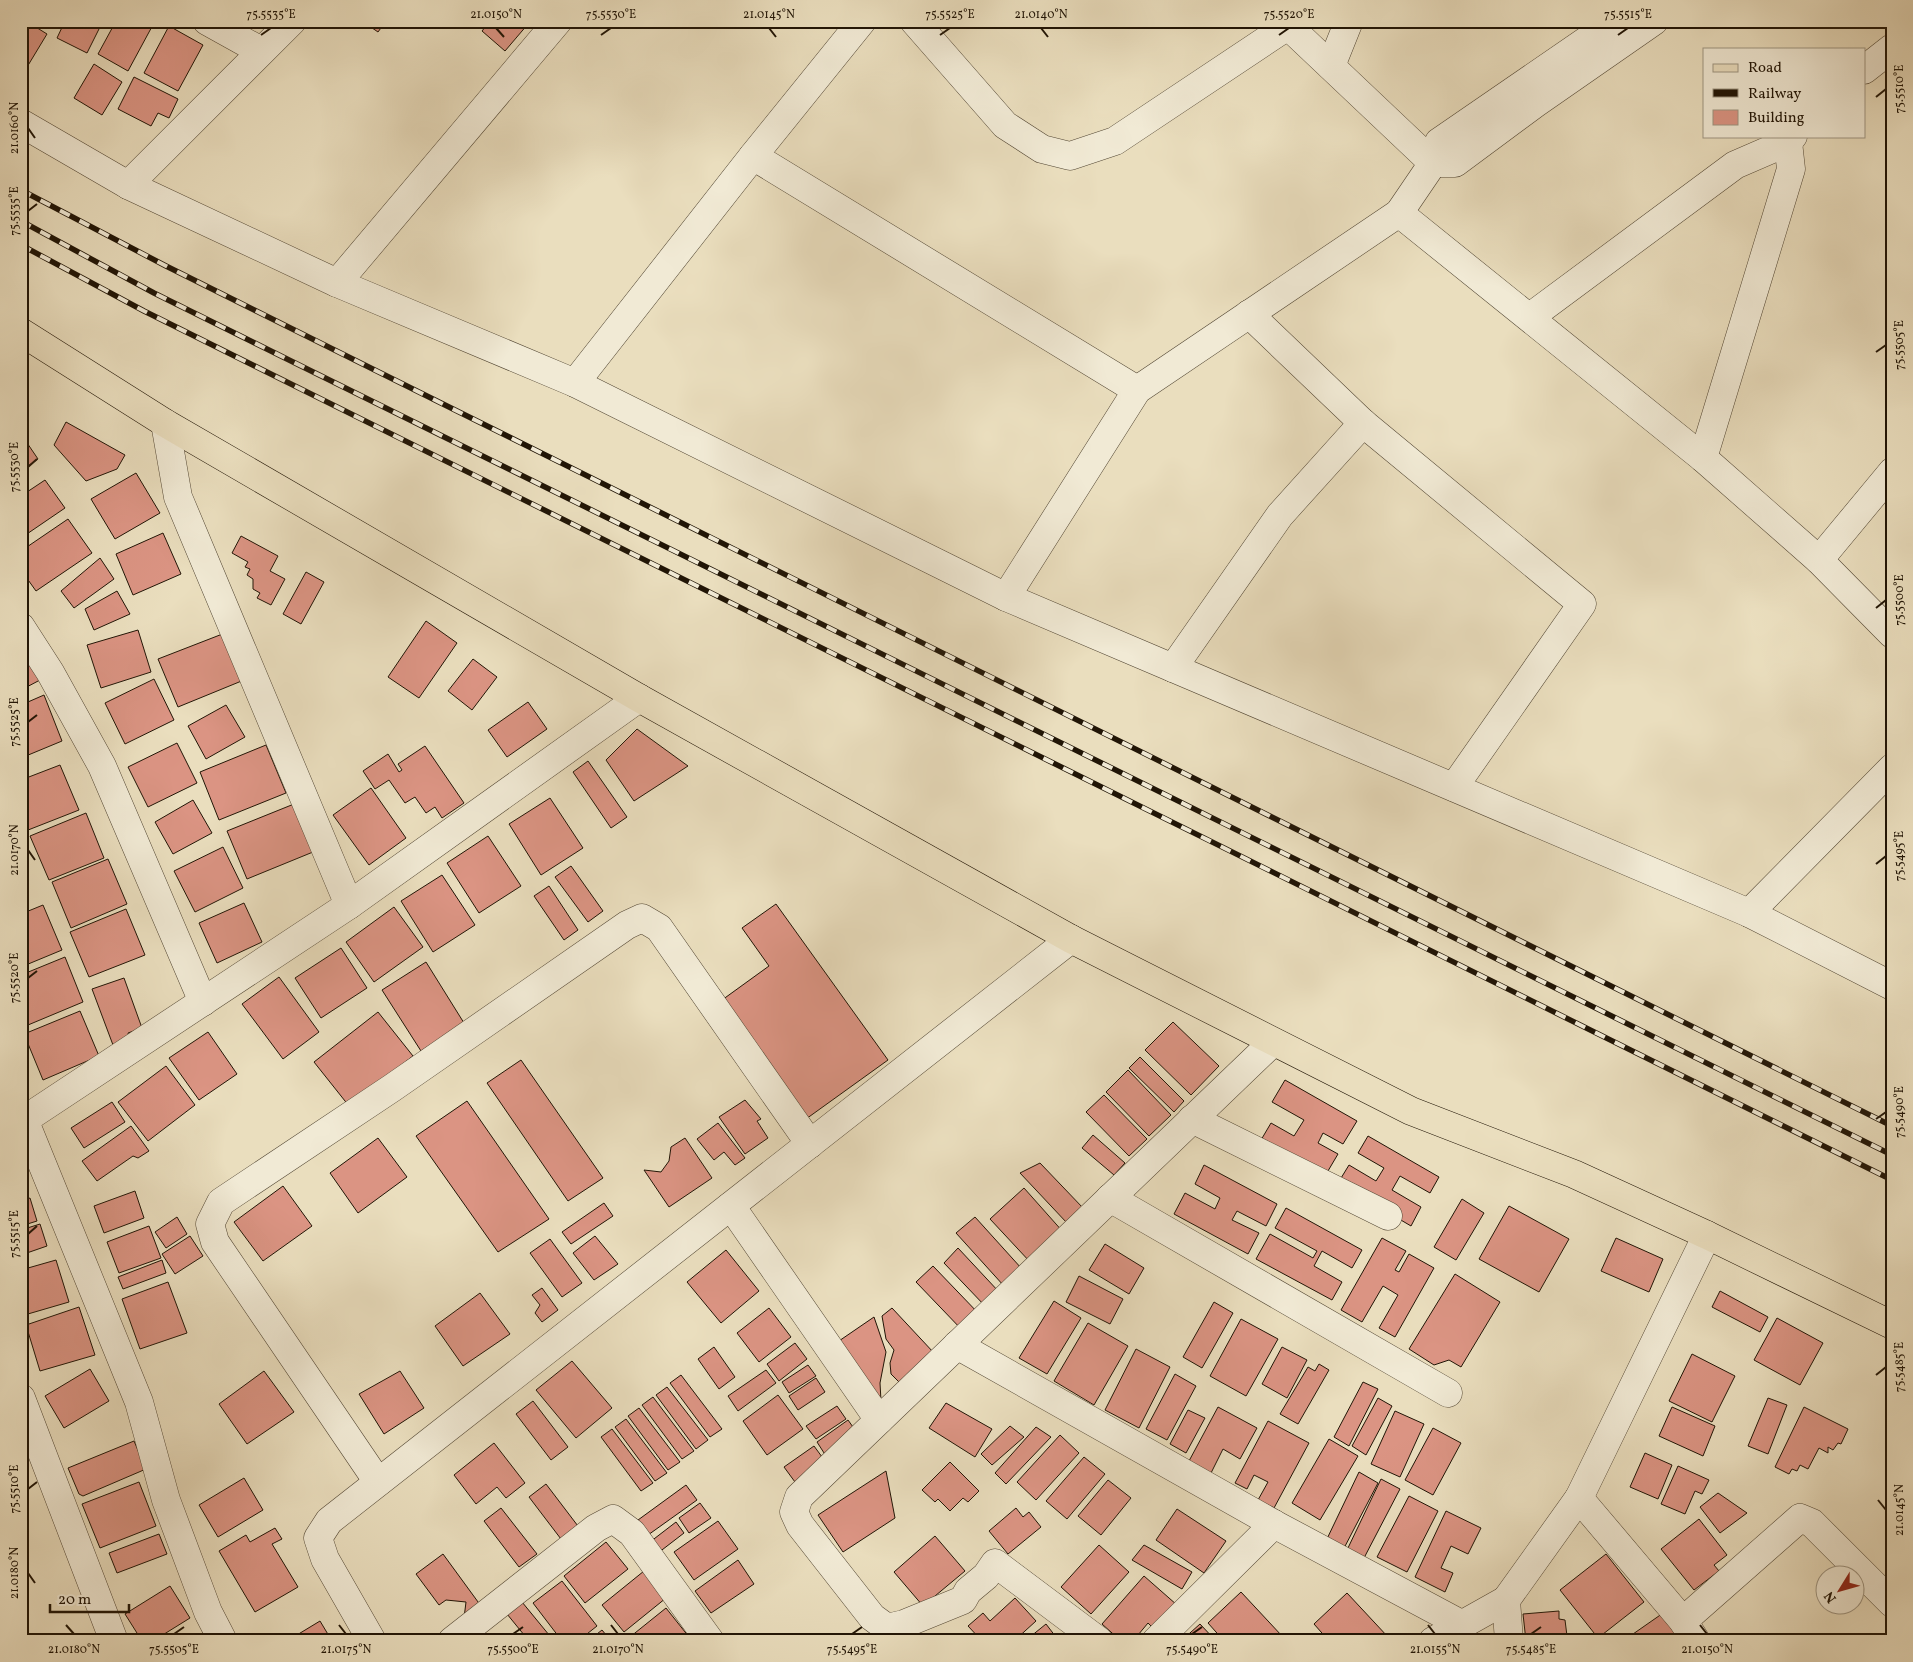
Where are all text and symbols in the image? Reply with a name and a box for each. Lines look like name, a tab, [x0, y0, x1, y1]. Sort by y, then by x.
text: 75.5535°E	[246, 7, 296, 23]
text: 21.0150°N	[470, 7, 522, 23]
text: 75.5530°E	[586, 7, 636, 23]
text: 21.0145°N	[743, 7, 795, 23]
text: 75.5525°E	[925, 7, 975, 23]
text: 21.0140°N	[1014, 7, 1068, 23]
text: 75.5520°E	[1264, 7, 1314, 23]
text: 75.5515°E	[1604, 7, 1652, 23]
legend	[1703, 48, 1866, 138]
text: Road	[1748, 58, 1782, 79]
text: 75.5510°E	[1892, 64, 1908, 114]
text: Railway	[1748, 84, 1801, 105]
text: 21.0160°N	[7, 102, 23, 154]
text: Building	[1748, 108, 1805, 129]
text: 75.5535°E	[7, 186, 23, 236]
text: 75.5505°E	[1892, 320, 1908, 370]
text: 75.5530°E	[7, 442, 23, 492]
text: 75.5500°E	[1892, 574, 1908, 626]
text: 75.5525°E	[7, 697, 23, 747]
text: 21.0170°N	[7, 824, 23, 876]
text: 75.5495°E	[1892, 831, 1908, 881]
text: 75.5520°E	[7, 953, 23, 1003]
text: 75.5490°E	[1892, 1086, 1908, 1138]
text: 75.5515°E	[7, 1210, 23, 1258]
text: 75.5485°E	[1892, 1342, 1908, 1392]
text: 75.5510°E	[7, 1464, 23, 1514]
text: 21.0145°N	[1892, 1484, 1908, 1536]
text: 21.0180°N	[7, 1547, 23, 1599]
north arrow	[1816, 1564, 1866, 1614]
scale bar	[50, 1582, 129, 1614]
text: N	[1820, 1587, 1841, 1607]
text: 20 m	[58, 1590, 91, 1611]
text: 21.0180°N	[48, 1642, 100, 1658]
text: 75.5505°E	[149, 1642, 199, 1658]
text: 21.0175°N	[321, 1642, 371, 1658]
text: 75.5500°E	[487, 1642, 539, 1658]
text: 21.0170°N	[592, 1642, 644, 1658]
text: 75.5495°E	[827, 1642, 877, 1658]
text: 75.5490°E	[1166, 1642, 1218, 1658]
text: 21.0155°N	[1410, 1642, 1460, 1658]
text: 75.5485°E	[1506, 1642, 1556, 1658]
text: 21.0150°N	[1681, 1642, 1733, 1658]

